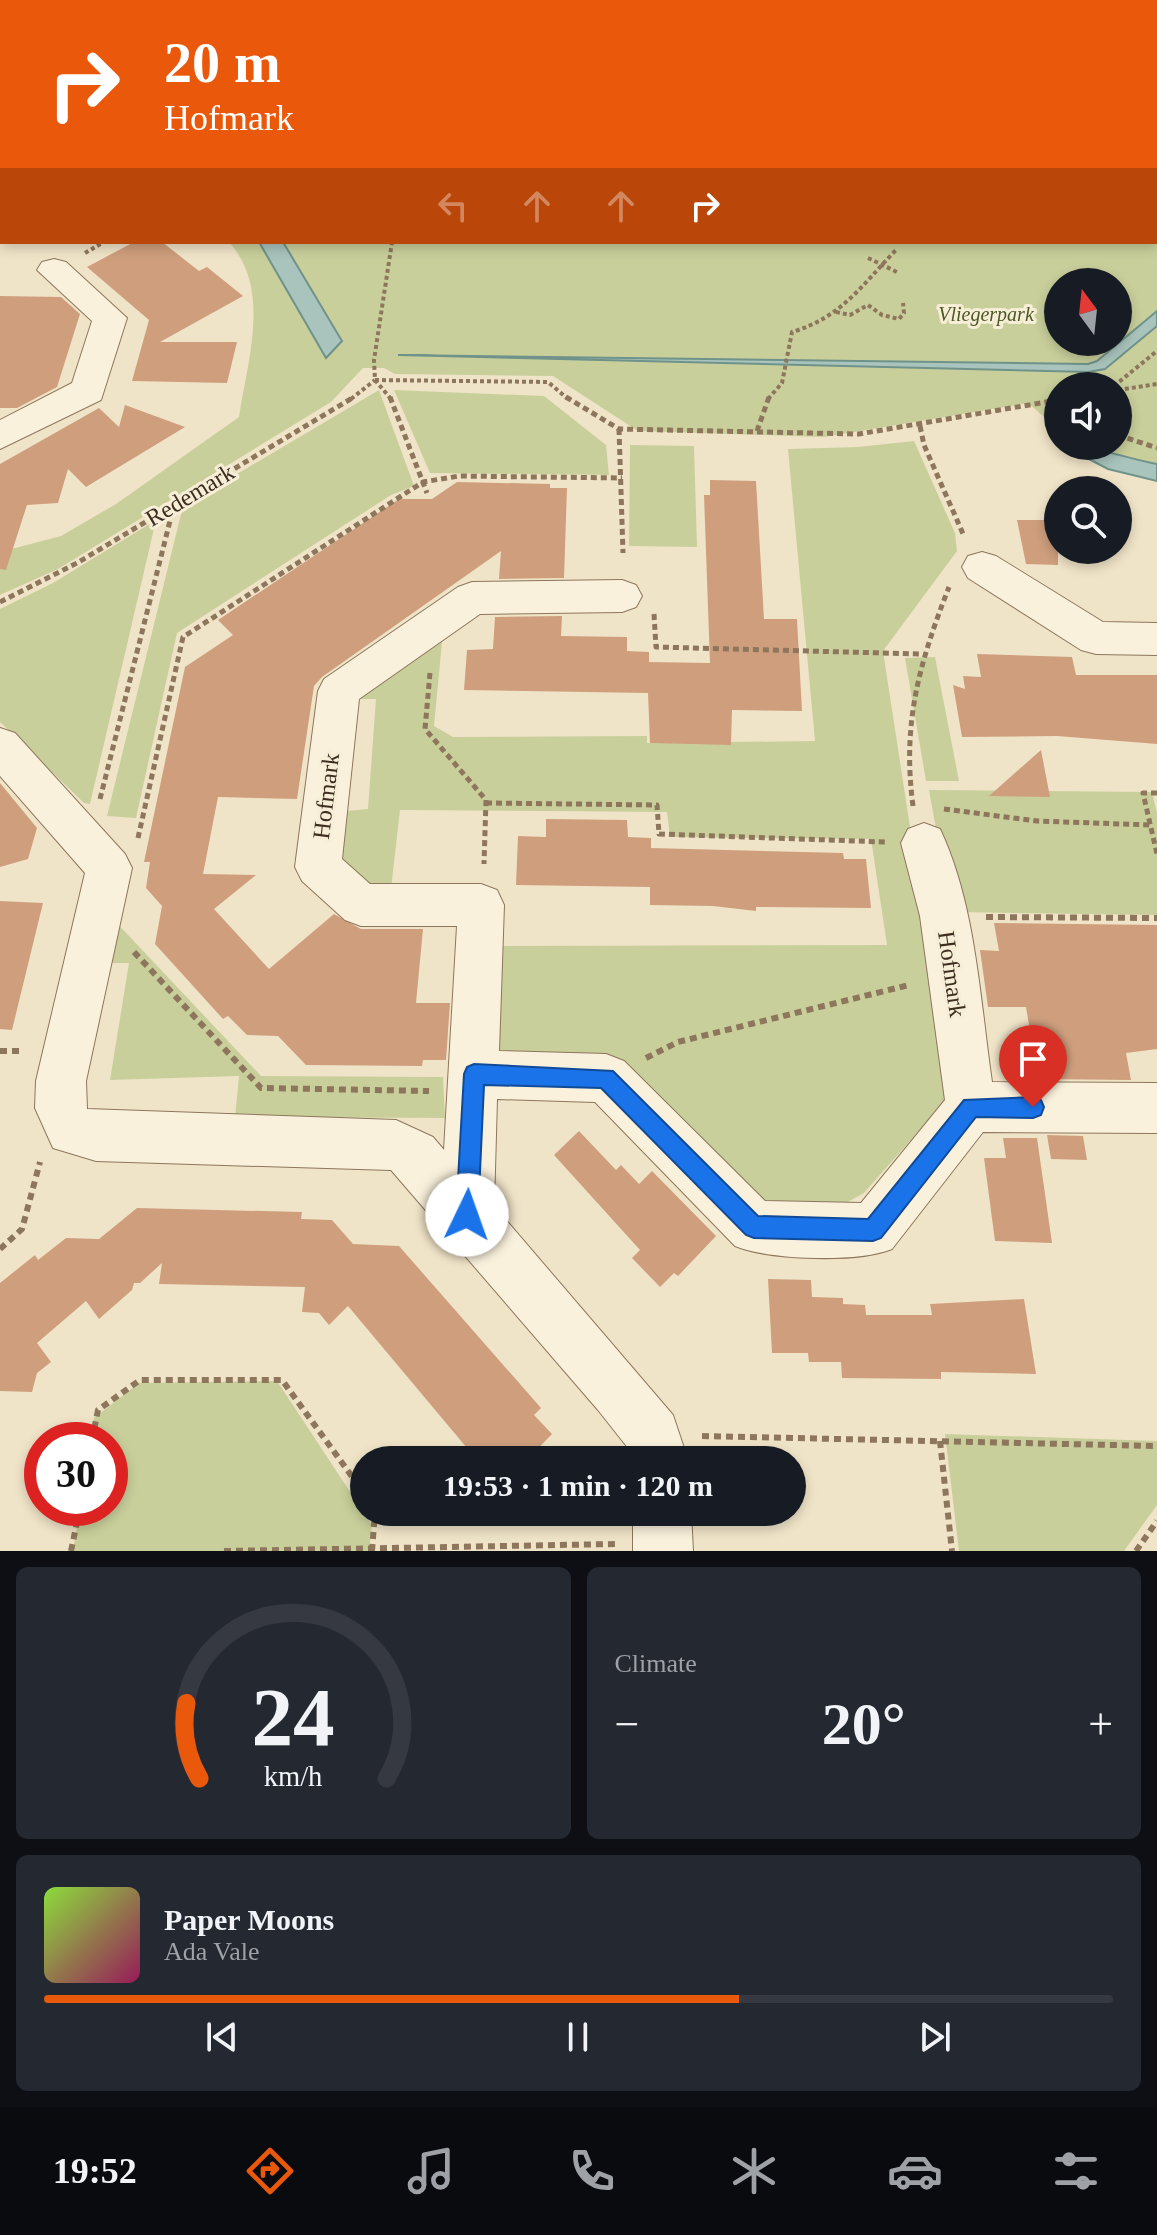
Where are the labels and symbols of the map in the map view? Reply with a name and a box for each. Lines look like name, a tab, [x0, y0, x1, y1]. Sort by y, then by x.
north arrow	[1044, 268, 1132, 356]
park label: Vliegerpark	[938, 303, 1035, 326]
street label: Redemark	[141, 458, 239, 532]
street label: Hofmark	[308, 751, 344, 841]
street label: Hofmark	[933, 929, 971, 1019]
pin	[999, 1025, 1067, 1107]
position arrow	[425, 1173, 509, 1257]
speed limit sign: 30	[24, 1422, 128, 1526]

